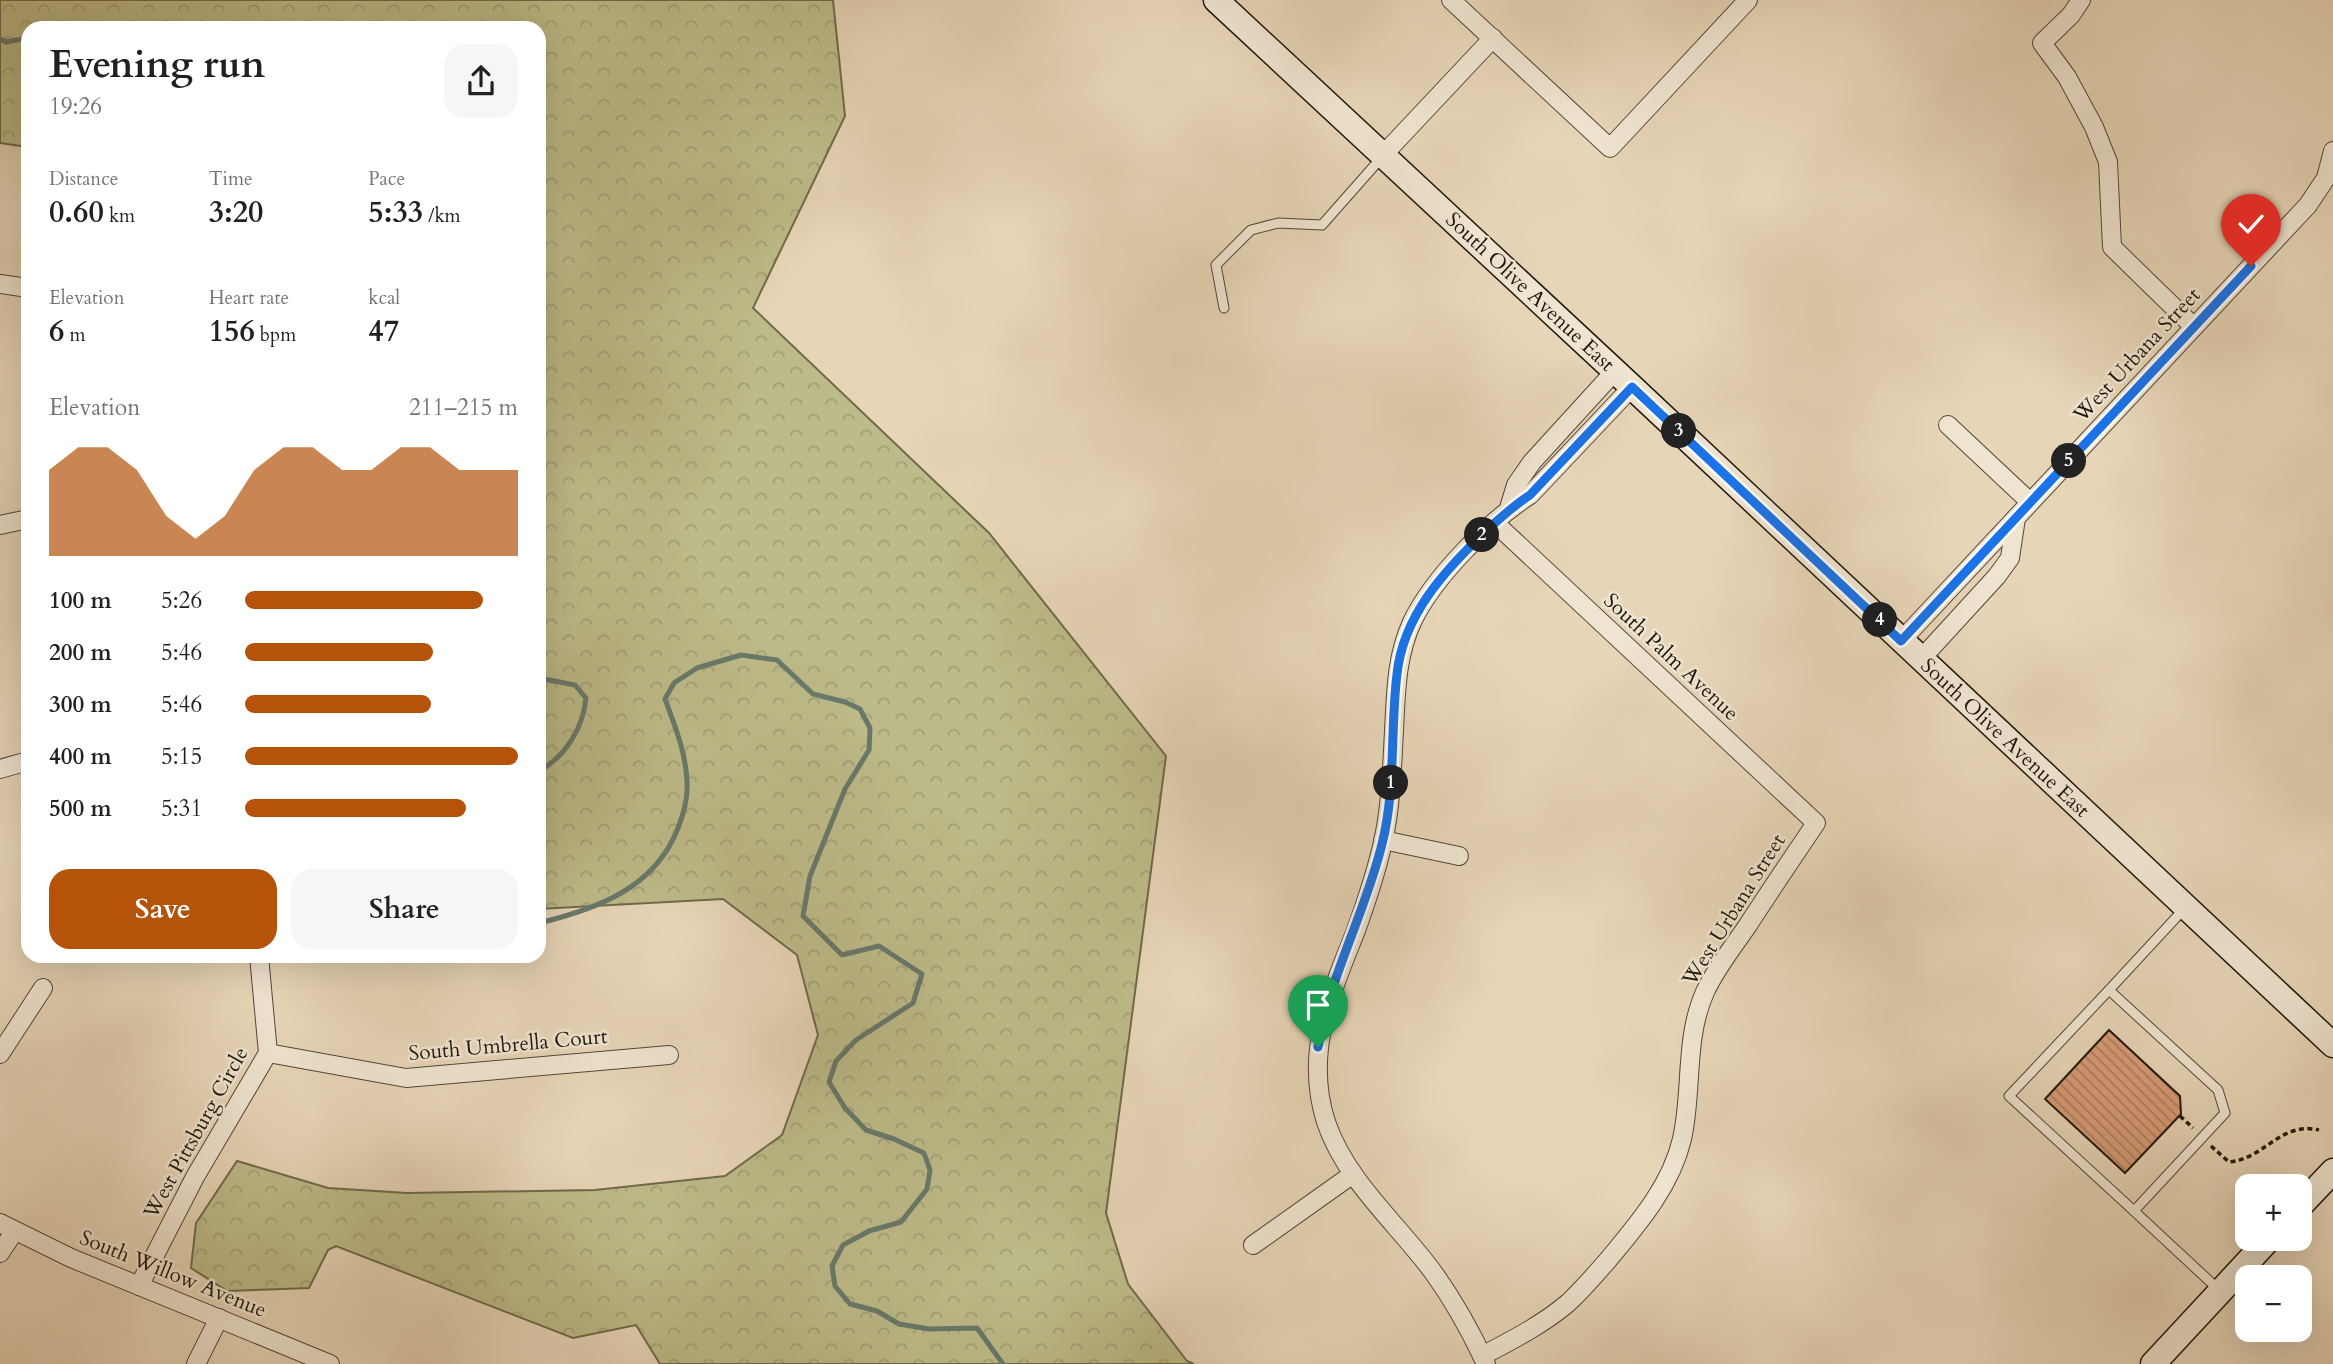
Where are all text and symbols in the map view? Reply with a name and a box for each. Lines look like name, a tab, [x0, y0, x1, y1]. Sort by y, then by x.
text: Evening run	[49, 39, 265, 91]
button: share	[444, 44, 518, 118]
text: 19:26	[49, 91, 102, 122]
text: Distance	[49, 166, 118, 192]
text: Time	[209, 166, 253, 192]
text: Pace	[368, 166, 405, 192]
text: 0.60	[49, 192, 104, 233]
text: 3:20	[209, 192, 263, 233]
text: 5:33	[368, 192, 423, 233]
pin	[2221, 194, 2281, 266]
text: km	[104, 203, 135, 229]
text: /km	[423, 203, 461, 229]
icon: check	[2232, 205, 2270, 243]
street label: South Olive Avenue East	[1439, 206, 1621, 378]
street label: West Urbana Street	[2066, 281, 2207, 429]
text: Elevation	[49, 285, 124, 311]
text: Heart rate	[209, 285, 289, 311]
text: kcal	[368, 285, 400, 311]
text: 6	[49, 311, 64, 352]
text: 156	[209, 311, 255, 352]
text: 47	[368, 311, 399, 352]
text: m	[64, 322, 86, 348]
text: bpm	[255, 322, 296, 348]
text: Elevation	[49, 392, 140, 423]
text: 211–215 m	[409, 392, 518, 423]
pin: 3	[1662, 414, 1696, 448]
text: 3	[1674, 417, 1683, 443]
pin: 5	[2052, 444, 2086, 478]
text: 5	[2064, 447, 2073, 473]
pin: 2	[1464, 518, 1500, 552]
text: 2	[1477, 521, 1486, 547]
text: 100 m	[49, 585, 112, 616]
text: 5:26	[161, 585, 202, 616]
street label: South Palm Avenue	[1597, 587, 1745, 727]
pin: 4	[1862, 602, 1898, 638]
text: 4	[1875, 606, 1884, 632]
text: 200 m	[49, 637, 112, 668]
text: 5:46	[161, 637, 202, 668]
street label: South Olive Avenue East	[1914, 652, 2096, 824]
text: 300 m	[49, 689, 112, 720]
text: 5:46	[161, 689, 202, 720]
text: 400 m	[49, 741, 112, 772]
text: 5:15	[161, 741, 202, 772]
pin: 1	[1374, 766, 1408, 800]
text: 1	[1386, 769, 1395, 795]
text: 500 m	[49, 793, 112, 824]
text: 5:31	[161, 793, 202, 824]
street label: West Urbana Street	[1675, 828, 1793, 992]
button: Save	[49, 869, 277, 949]
button: Share	[291, 869, 518, 949]
pin	[1288, 975, 1348, 1047]
icon: arrive	[1299, 986, 1337, 1024]
street label: South Umbrella Court	[408, 1022, 609, 1068]
street label: West Pittsburg Circle	[136, 1042, 255, 1225]
map controls	[2235, 1174, 2312, 1342]
button: +	[2235, 1174, 2312, 1251]
street label: South Willow Avenue	[75, 1223, 271, 1325]
button: −	[2235, 1265, 2312, 1342]

